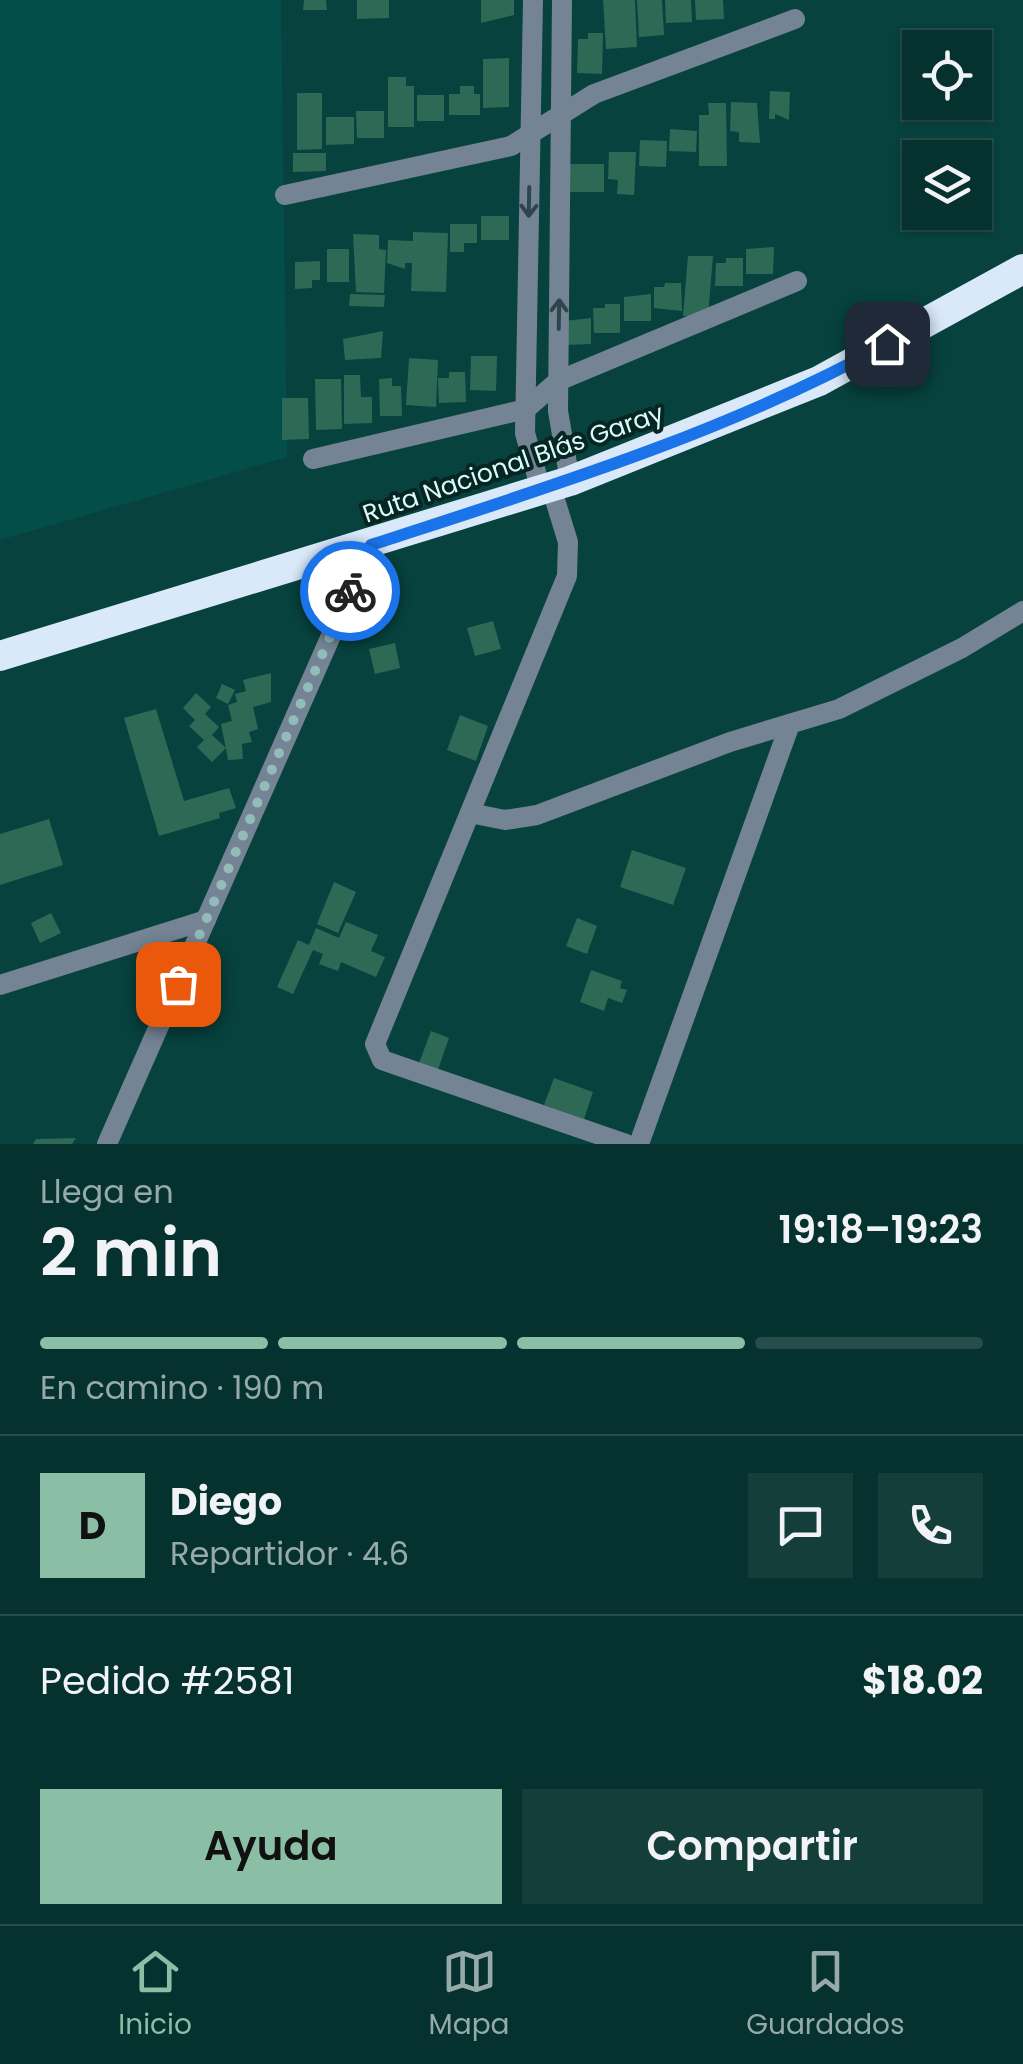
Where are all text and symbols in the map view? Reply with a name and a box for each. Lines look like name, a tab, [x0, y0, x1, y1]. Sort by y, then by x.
map controls	[902, 30, 992, 230]
button: locate	[902, 30, 992, 120]
button: layers	[902, 140, 992, 230]
one-way arrow	[520, 186, 538, 218]
one-way arrow	[550, 299, 568, 332]
pin	[845, 302, 930, 387]
icon: home	[860, 317, 915, 372]
street label: Ruta Nacional Blás Garay	[358, 395, 668, 531]
courier	[300, 541, 400, 641]
icon: bike	[323, 564, 378, 619]
pin	[136, 942, 221, 1027]
icon: bag	[151, 957, 206, 1012]
text: Llega en	[40, 1169, 174, 1214]
text: 19:18–19:23	[778, 1203, 983, 1256]
text: 2 min	[40, 1208, 222, 1299]
text: En camino · 190 m	[40, 1365, 324, 1410]
button: chat	[748, 1473, 853, 1578]
button: phone	[878, 1473, 983, 1578]
text: Diego	[170, 1475, 282, 1528]
text: D	[79, 1499, 106, 1552]
text: Repartidor · 4.6	[170, 1531, 409, 1576]
text: Pedido #2581	[40, 1654, 295, 1707]
text: $18.02	[862, 1654, 983, 1707]
button: Ayuda	[40, 1789, 502, 1904]
button: Compartir	[522, 1789, 983, 1904]
tab: Inicio	[118, 1944, 192, 2046]
tab: Mapa	[429, 1944, 510, 2046]
tab: Guardados	[746, 1944, 905, 2046]

